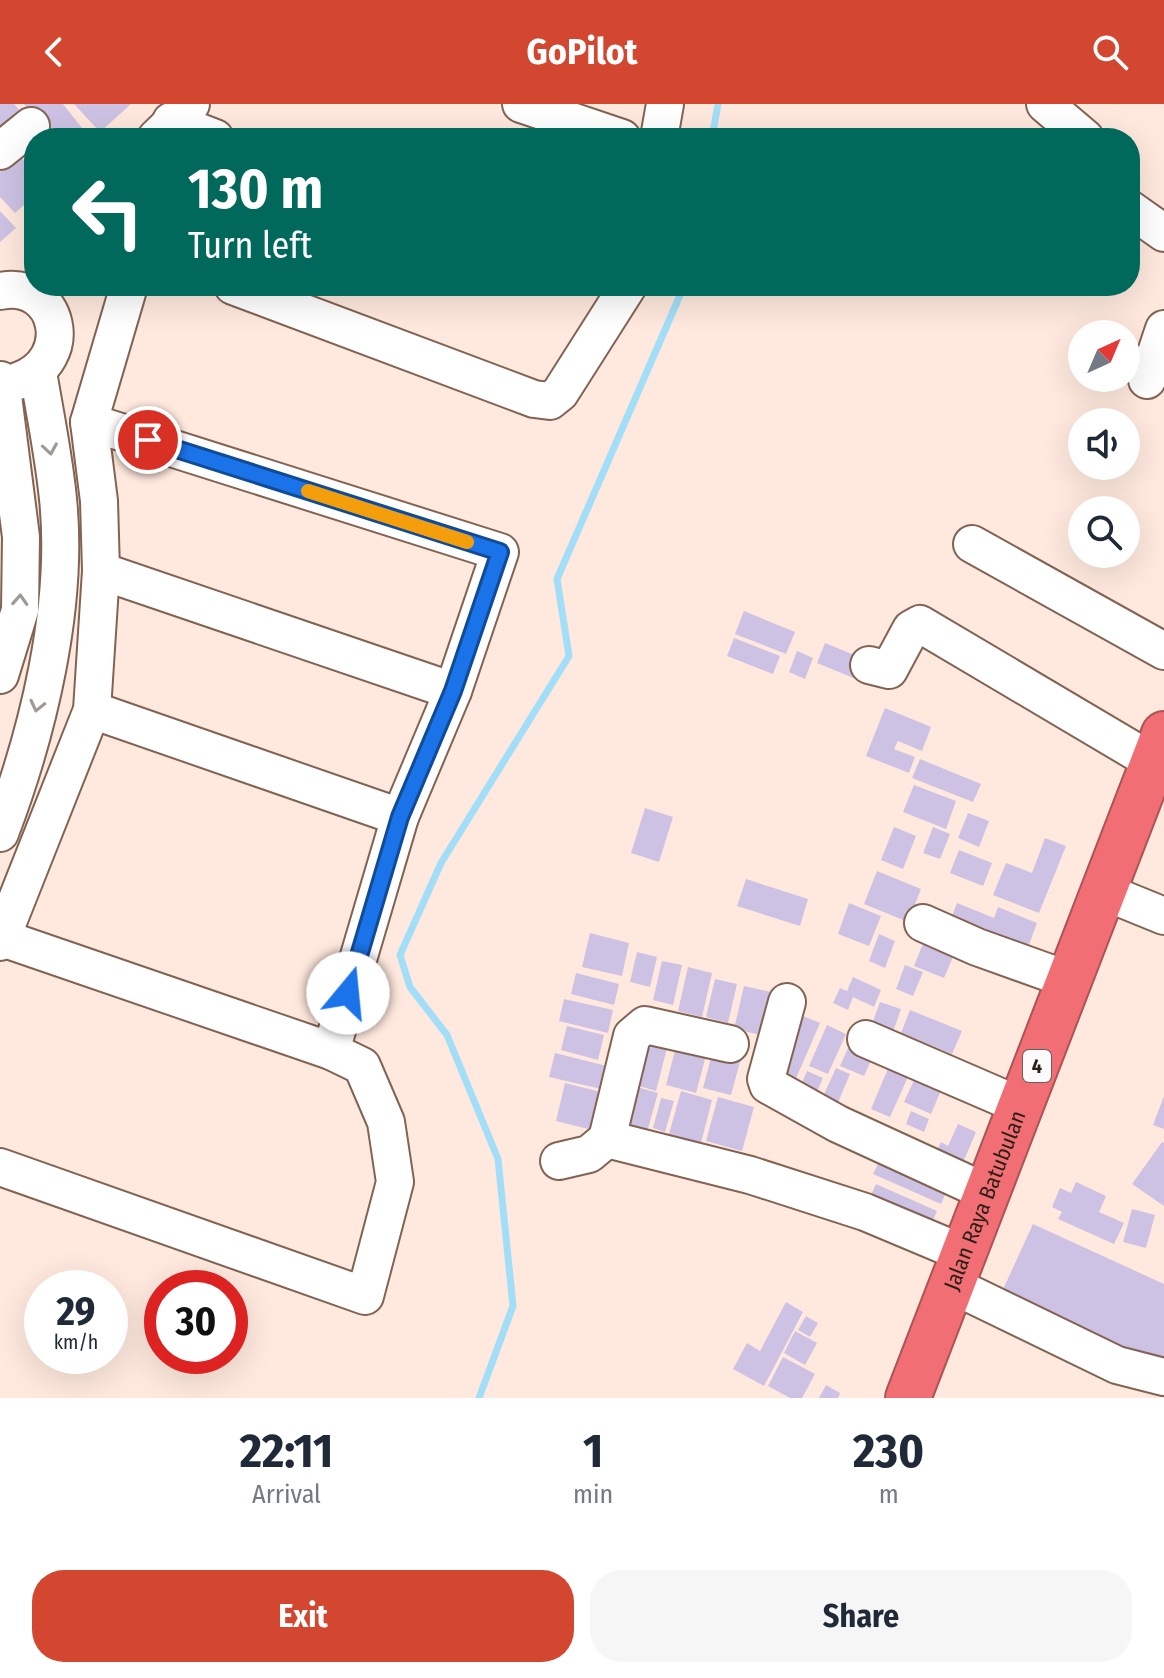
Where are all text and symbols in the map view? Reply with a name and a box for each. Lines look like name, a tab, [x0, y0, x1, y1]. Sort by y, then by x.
icon: back	[32, 30, 76, 74]
text: GoPilot	[527, 30, 637, 74]
icon: search	[1088, 30, 1132, 74]
text: 130 m	[188, 156, 323, 223]
icon: left	[56, 160, 160, 264]
text: Turn left	[188, 224, 312, 268]
north arrow	[1068, 320, 1140, 392]
map controls	[1068, 320, 1140, 568]
pin	[114, 406, 182, 474]
button: sound	[1068, 408, 1140, 480]
icon: arrive	[126, 418, 170, 462]
one-way arrow	[41, 443, 58, 456]
button: search	[1068, 496, 1140, 568]
one-way arrow	[11, 593, 28, 606]
one-way arrow	[29, 699, 46, 713]
position arrow	[306, 951, 390, 1035]
road number: 4	[1023, 1050, 1051, 1082]
street label: Jalan Raya Batubulan	[938, 1107, 1032, 1294]
speed limit sign: 30	[144, 1270, 248, 1374]
text: 29	[56, 1288, 95, 1336]
text: km/h	[54, 1330, 98, 1354]
text: 22:11	[240, 1422, 333, 1480]
text: 1	[583, 1422, 603, 1480]
text: 230	[853, 1422, 924, 1480]
text: Arrival	[252, 1479, 321, 1510]
text: min	[573, 1479, 613, 1510]
text: m	[879, 1479, 899, 1510]
button: Exit	[32, 1570, 574, 1662]
button: Share	[590, 1570, 1132, 1662]

